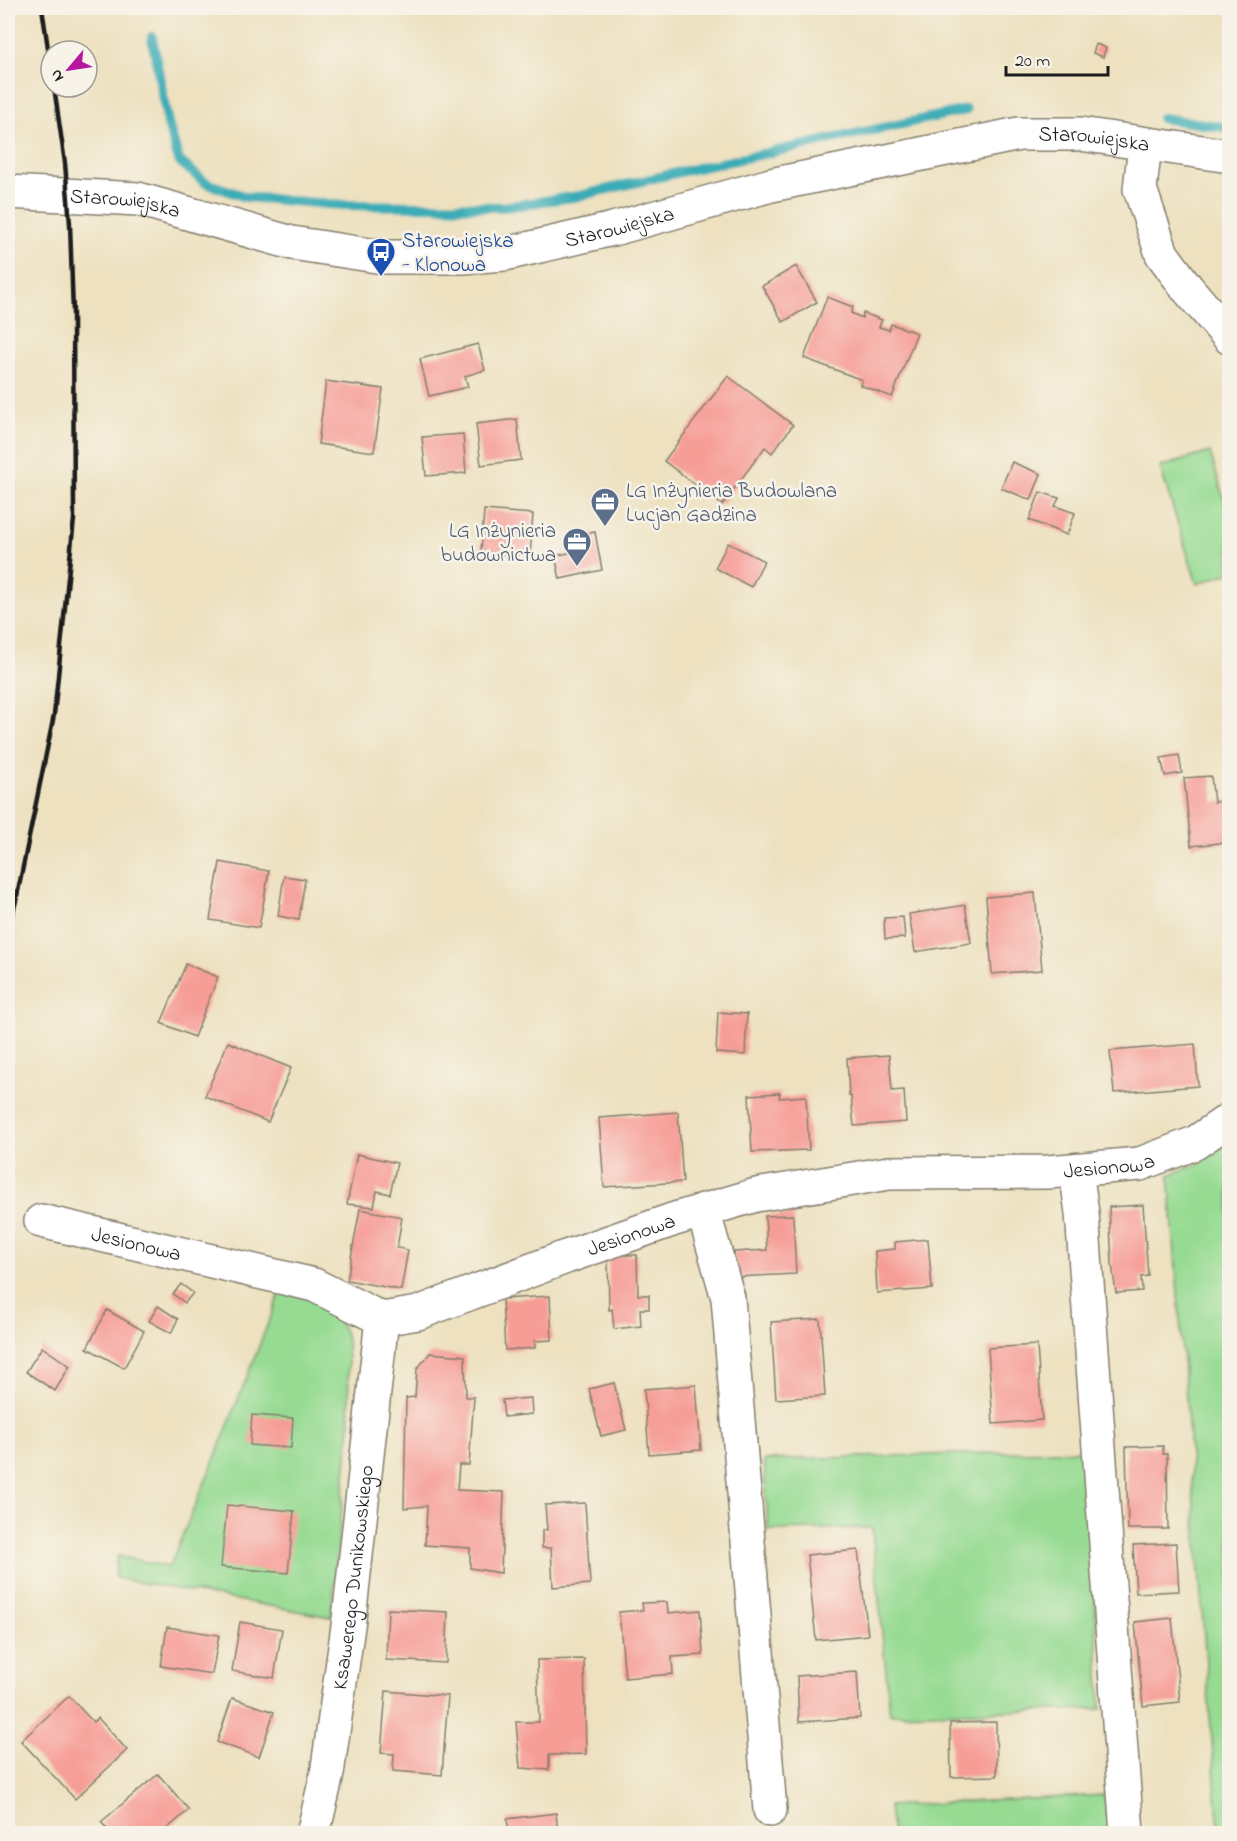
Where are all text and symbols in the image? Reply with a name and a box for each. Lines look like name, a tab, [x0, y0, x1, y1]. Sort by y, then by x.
north arrow	[39, 39, 99, 99]
scale bar	[1006, 39, 1108, 77]
text: 20 m	[1015, 49, 1050, 75]
text: N	[44, 65, 71, 86]
street label: Starowiejska	[1039, 121, 1151, 161]
street label: Starowiejska	[69, 182, 184, 227]
street label: Starowiejska	[562, 200, 678, 257]
place label: Starowiejska - Klonowa	[402, 227, 514, 281]
bus stop icon: Starowiejska - Klonowa	[365, 236, 397, 278]
place label: LG Inżynieria Budowlana Lucjan Gadzina	[626, 477, 837, 531]
office icon: LG Inżynieria Budowlana Lucjan Gadzina	[589, 486, 621, 528]
place label: LG Inżynieria budownictwa	[441, 517, 556, 571]
office icon: LG Inżynieria budownictwa	[561, 526, 593, 568]
street label: Jesionowa	[1062, 1147, 1160, 1188]
street label: Jesionowa	[584, 1207, 680, 1265]
street label: Jesionowa	[88, 1220, 184, 1270]
street label: Ksawerego Dunikowskiego	[326, 1464, 384, 1692]

